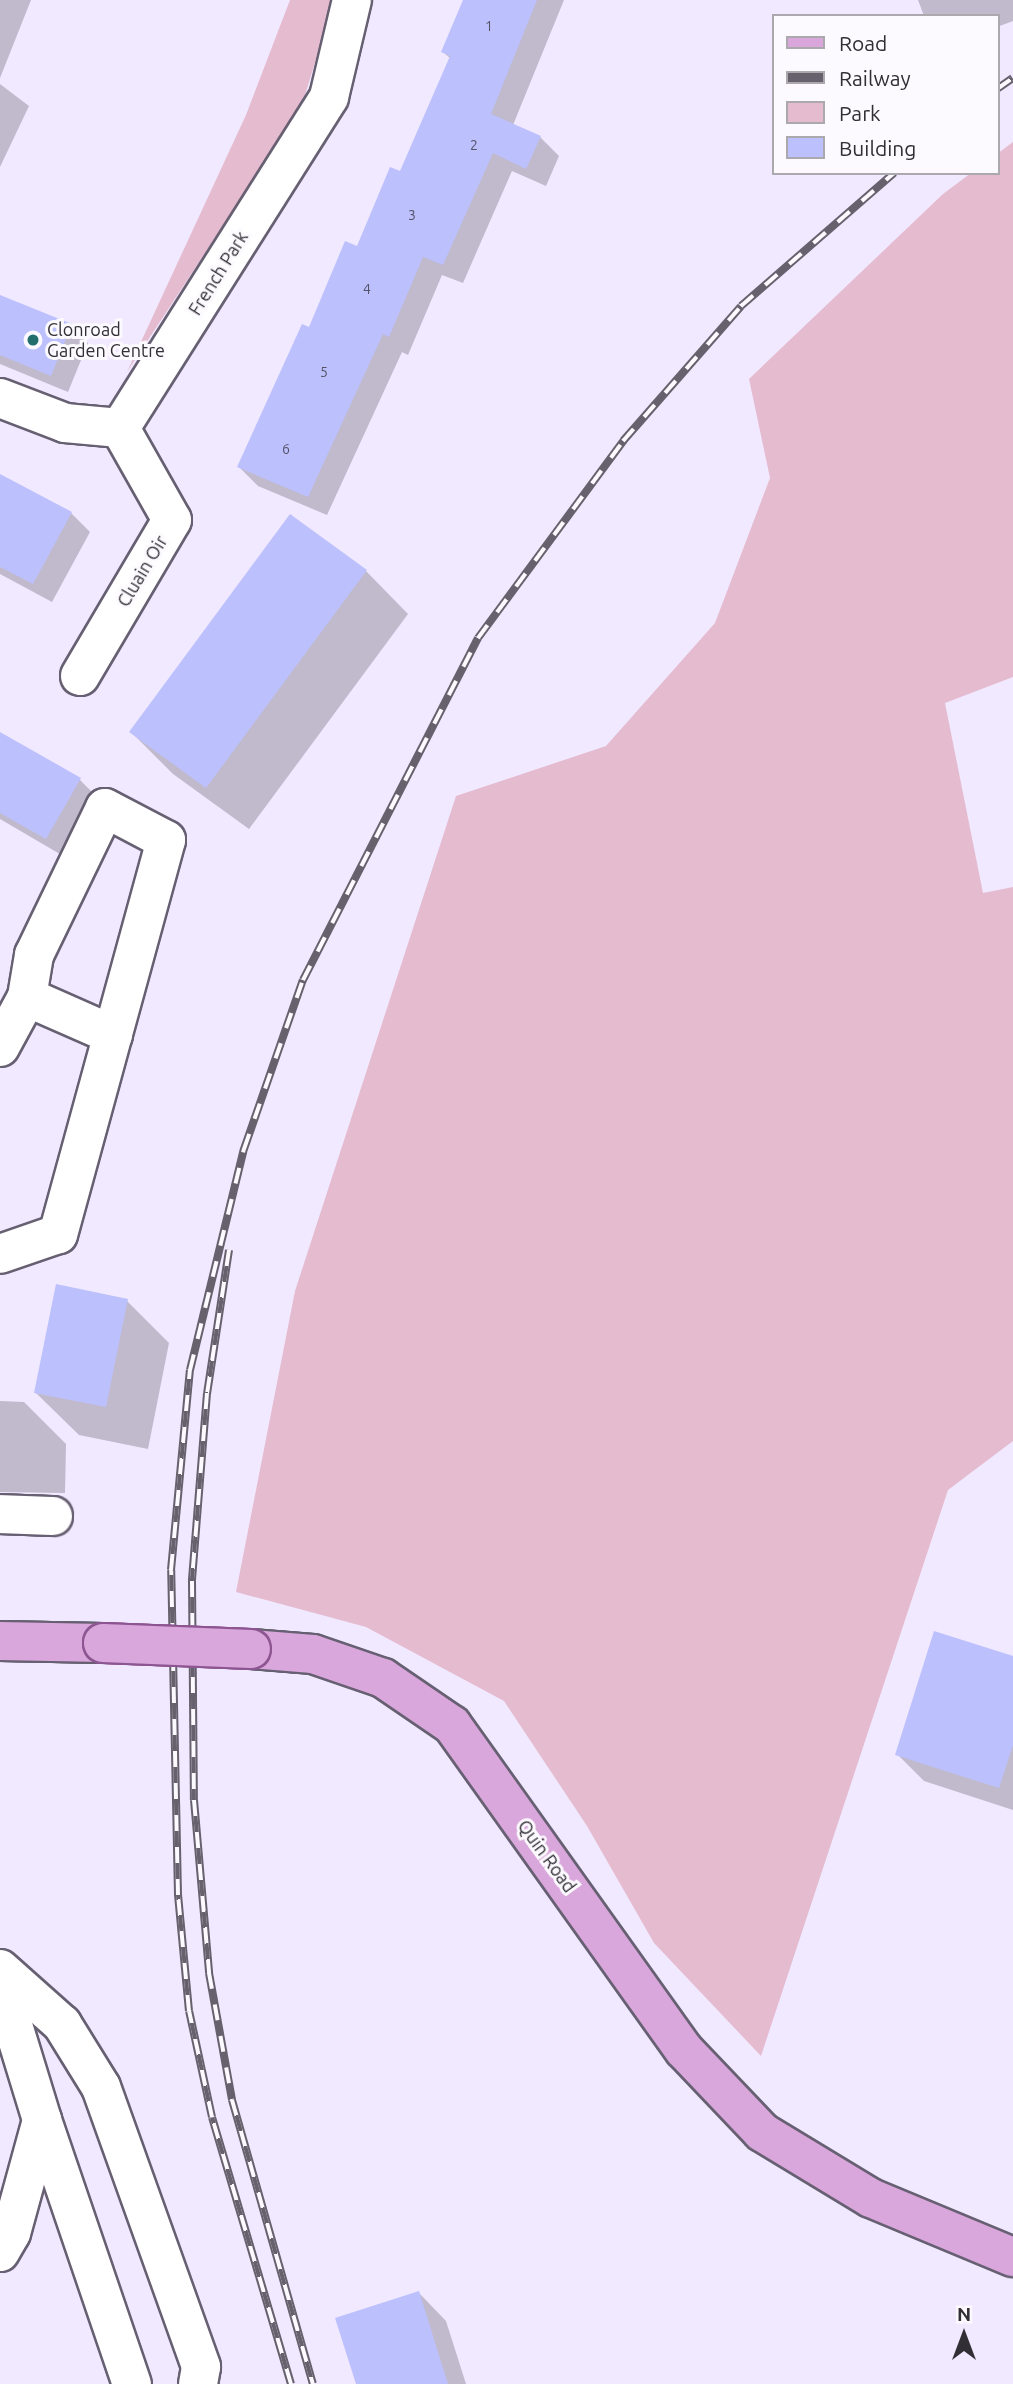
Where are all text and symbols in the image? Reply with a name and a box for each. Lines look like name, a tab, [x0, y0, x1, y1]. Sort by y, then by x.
legend	[772, 14, 999, 175]
house number: 1	[485, 18, 493, 34]
text: Road	[839, 31, 887, 55]
text: Railway	[839, 66, 911, 90]
text: Park	[839, 101, 881, 125]
text: Building	[839, 136, 916, 160]
house number: 2	[470, 137, 478, 153]
house number: 3	[408, 207, 416, 223]
street label: French Park	[184, 227, 252, 319]
house number: 4	[363, 281, 371, 297]
place label: Clonroad Garden Centre	[47, 319, 165, 362]
marker: Clonroad Garden Centre	[25, 332, 41, 348]
house number: 5	[320, 364, 328, 380]
house number: 6	[282, 441, 290, 457]
street label: Cluain Oir	[112, 531, 172, 611]
street label: Quin Road	[513, 1815, 581, 1897]
north arrow	[929, 2300, 999, 2370]
text: N	[957, 2303, 971, 2325]

